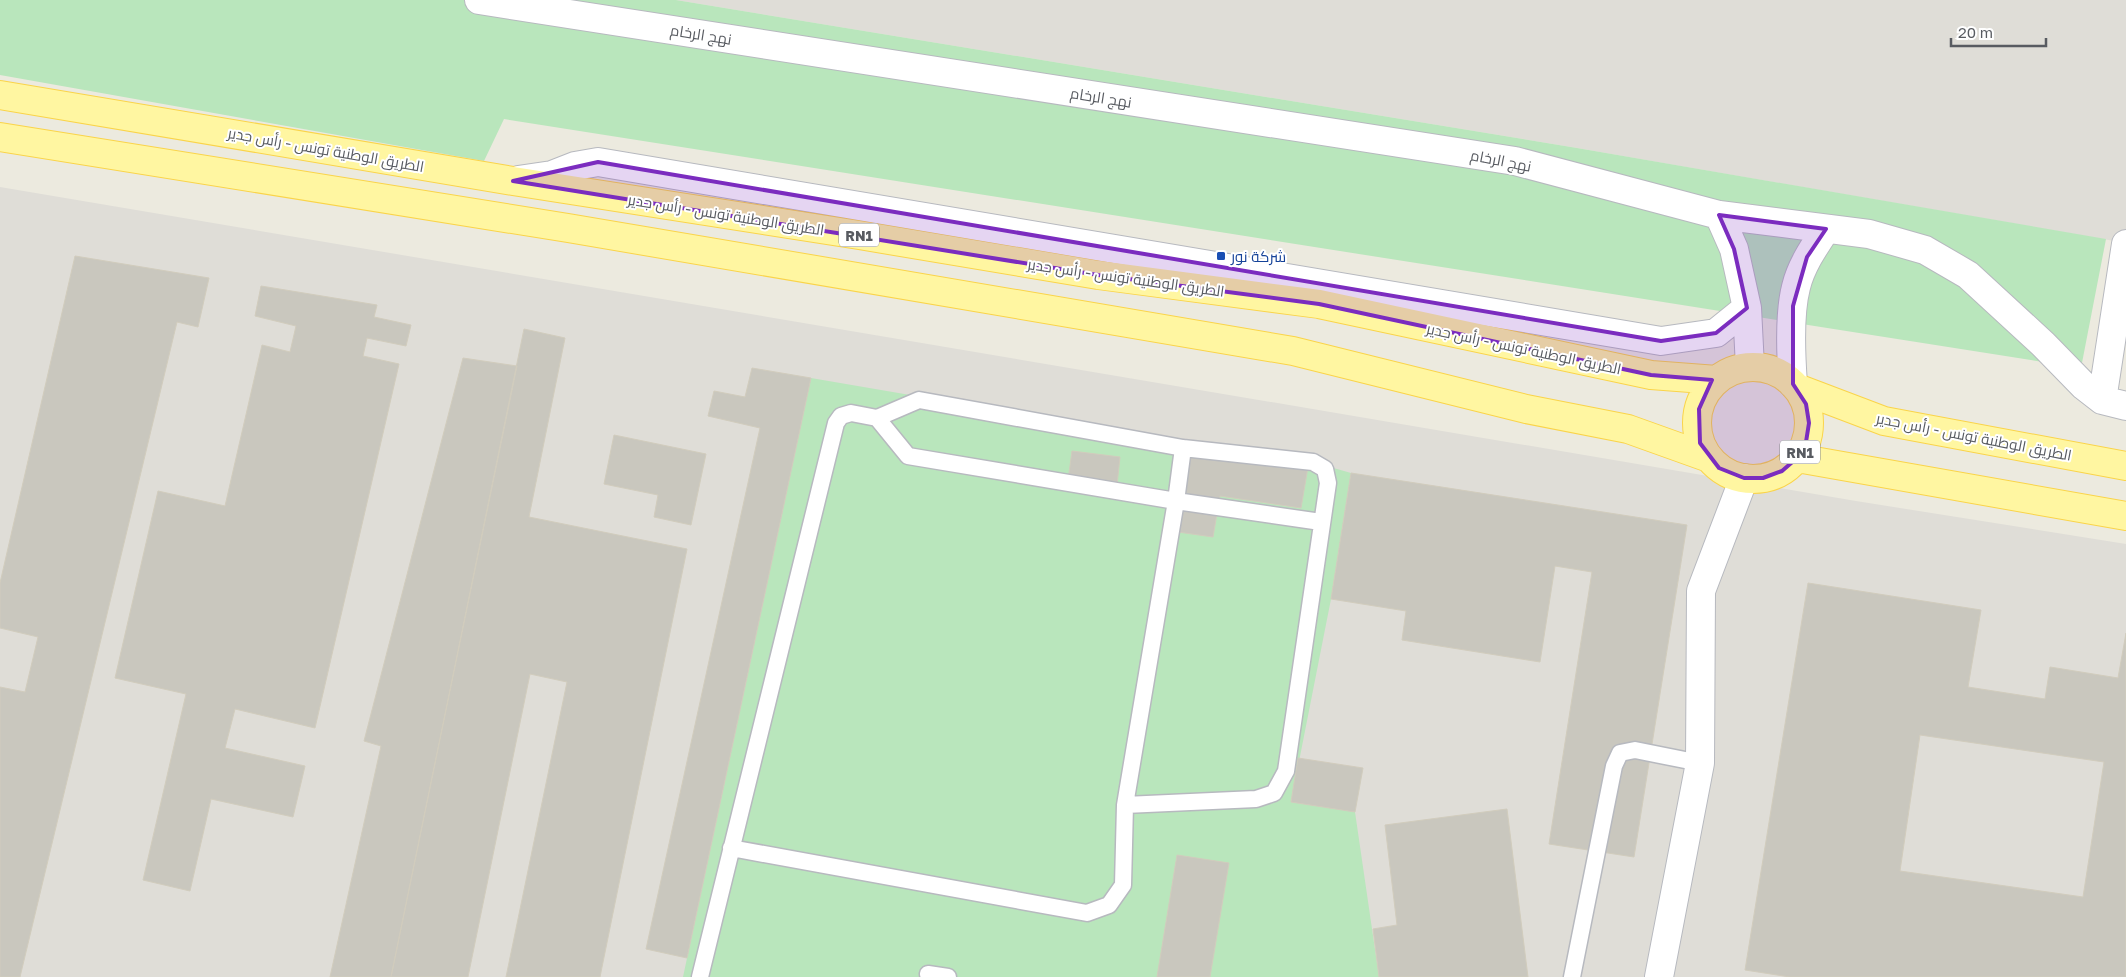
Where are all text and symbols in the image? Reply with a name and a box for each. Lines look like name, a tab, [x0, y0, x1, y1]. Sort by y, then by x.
scale bar	[1951, 15, 2046, 47]
street label: نهج الرخام	[669, 20, 733, 51]
text: 20 m	[1958, 23, 1993, 41]
street label: نهج الرخام	[1069, 83, 1133, 114]
street label: الطريق الوطنية تونس - رأس جدير	[225, 123, 425, 177]
street label: نهج الرخام	[1468, 145, 1533, 178]
street label: الطريق الوطنية تونس - رأس جدير	[625, 189, 826, 240]
road number: RN1	[839, 224, 879, 246]
place label: شركة نور	[1230, 247, 1286, 266]
marker: شركة نور	[1215, 250, 1227, 262]
street label: الطريق الوطنية تونس - رأس جدير	[1025, 254, 1226, 302]
street label: الطريق الوطنية تونس - رأس جدير	[1423, 318, 1623, 379]
street label: الطريق الوطنية تونس - رأس جدير	[1873, 408, 2073, 466]
road number: RN1	[1780, 441, 1820, 464]

